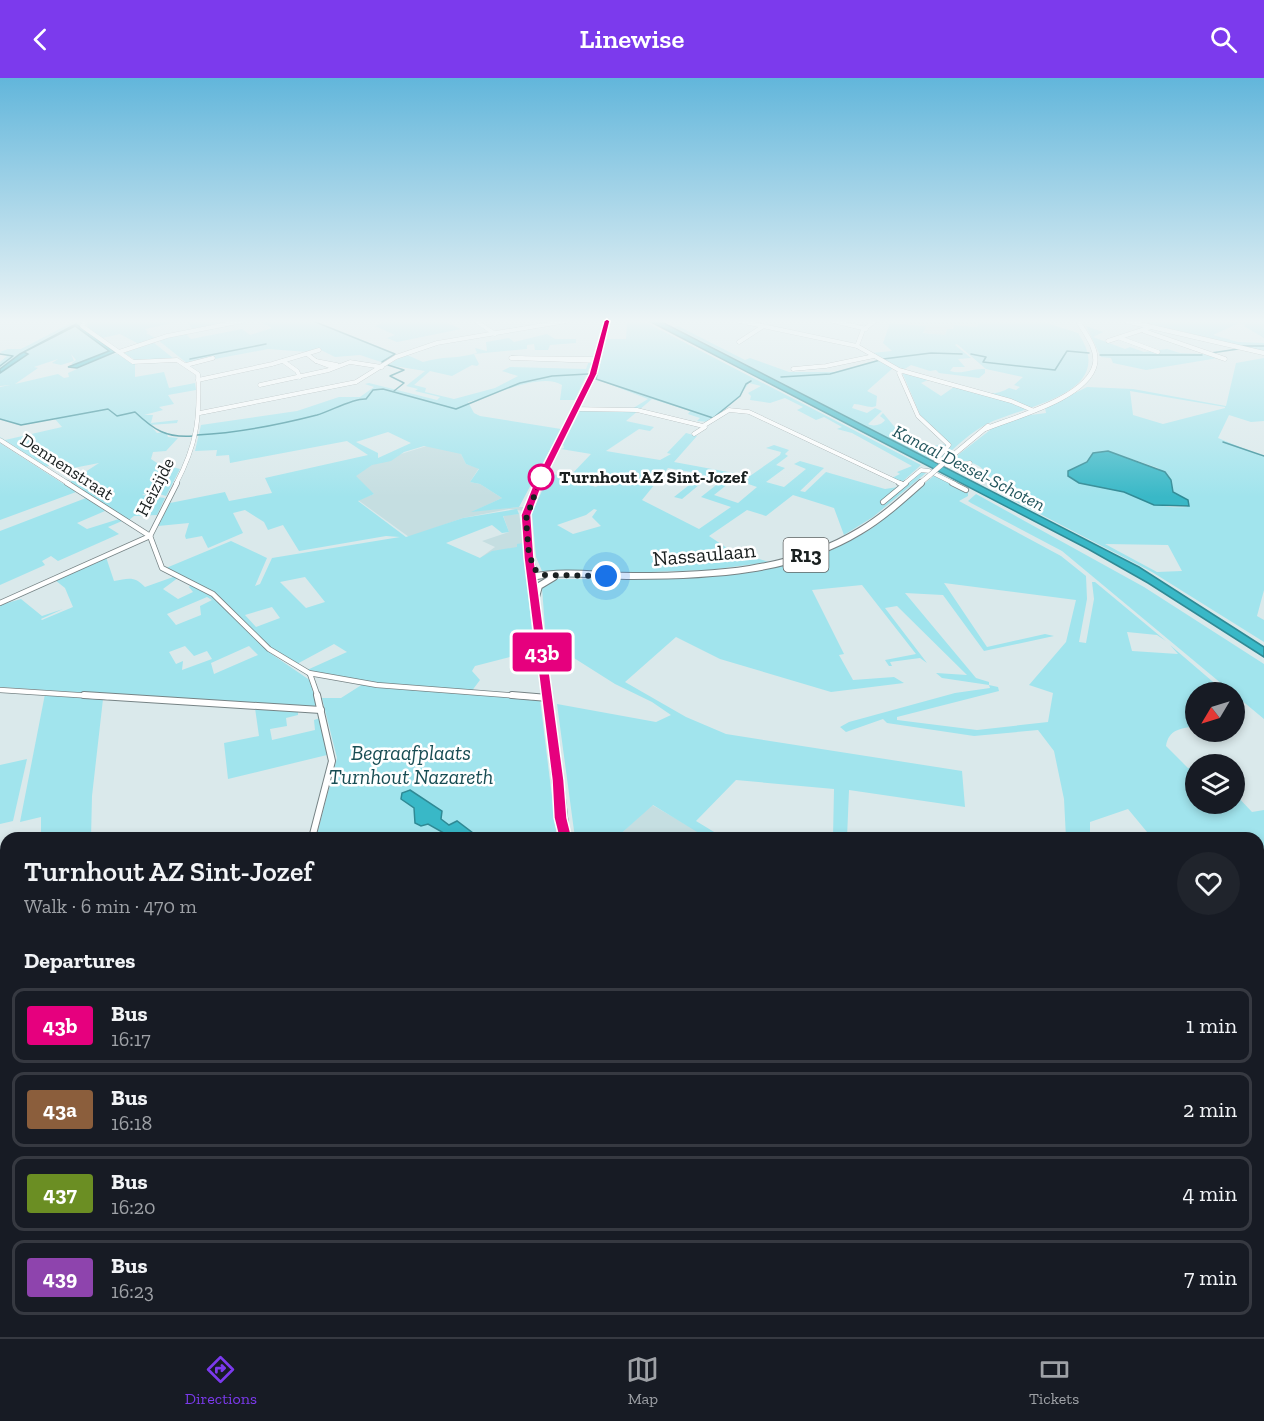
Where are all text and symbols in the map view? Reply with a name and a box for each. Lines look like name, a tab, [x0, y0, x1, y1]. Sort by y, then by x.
icon: back	[24, 23, 57, 56]
text: Linewise	[580, 23, 684, 55]
icon: search	[1207, 23, 1240, 56]
water label: Kanaal Dessel-Schoten	[889, 420, 1049, 516]
street label: Dennenstraat	[16, 429, 118, 505]
street label: Heizijde	[131, 454, 179, 520]
marker: Turnhout AZ Sint-Jozef	[528, 464, 554, 490]
place label: Turnhout AZ Sint-Jozef	[559, 466, 749, 488]
street label: Nassaulaan	[651, 537, 757, 571]
road number: R13	[784, 538, 828, 572]
your location	[591, 561, 621, 591]
line badge: 43b	[508, 632, 576, 672]
text: 43b	[525, 640, 559, 665]
north arrow	[1185, 682, 1245, 742]
map controls	[1185, 682, 1245, 814]
park label: Begraafplaats Turnhout Nazareth	[329, 740, 493, 789]
button: layers	[1185, 754, 1245, 814]
button: heart	[1177, 852, 1240, 915]
text: Turnhout AZ Sint-Jozef	[24, 855, 313, 888]
text: Walk · 6 min · 470 m	[24, 894, 197, 918]
text: Departures	[24, 947, 135, 974]
text: Bus	[111, 1000, 148, 1027]
text: 1 min	[1186, 1012, 1237, 1039]
text: 43b	[43, 1013, 77, 1038]
text: 16:17	[111, 1027, 151, 1051]
text: Bus	[111, 1084, 148, 1111]
text: 2 min	[1183, 1096, 1237, 1123]
text: 43a	[43, 1097, 77, 1122]
text: 16:18	[111, 1111, 152, 1135]
text: Bus	[111, 1168, 148, 1195]
text: 4 min	[1182, 1180, 1237, 1207]
text: 437	[43, 1181, 77, 1206]
text: 16:20	[111, 1195, 156, 1219]
text: Bus	[111, 1252, 148, 1279]
text: 7 min	[1184, 1264, 1237, 1291]
text: 439	[43, 1265, 77, 1290]
text: 16:23	[111, 1279, 154, 1303]
tab: Directions	[185, 1353, 257, 1408]
tab: Map	[626, 1353, 659, 1408]
tab: Tickets	[1029, 1353, 1079, 1408]

